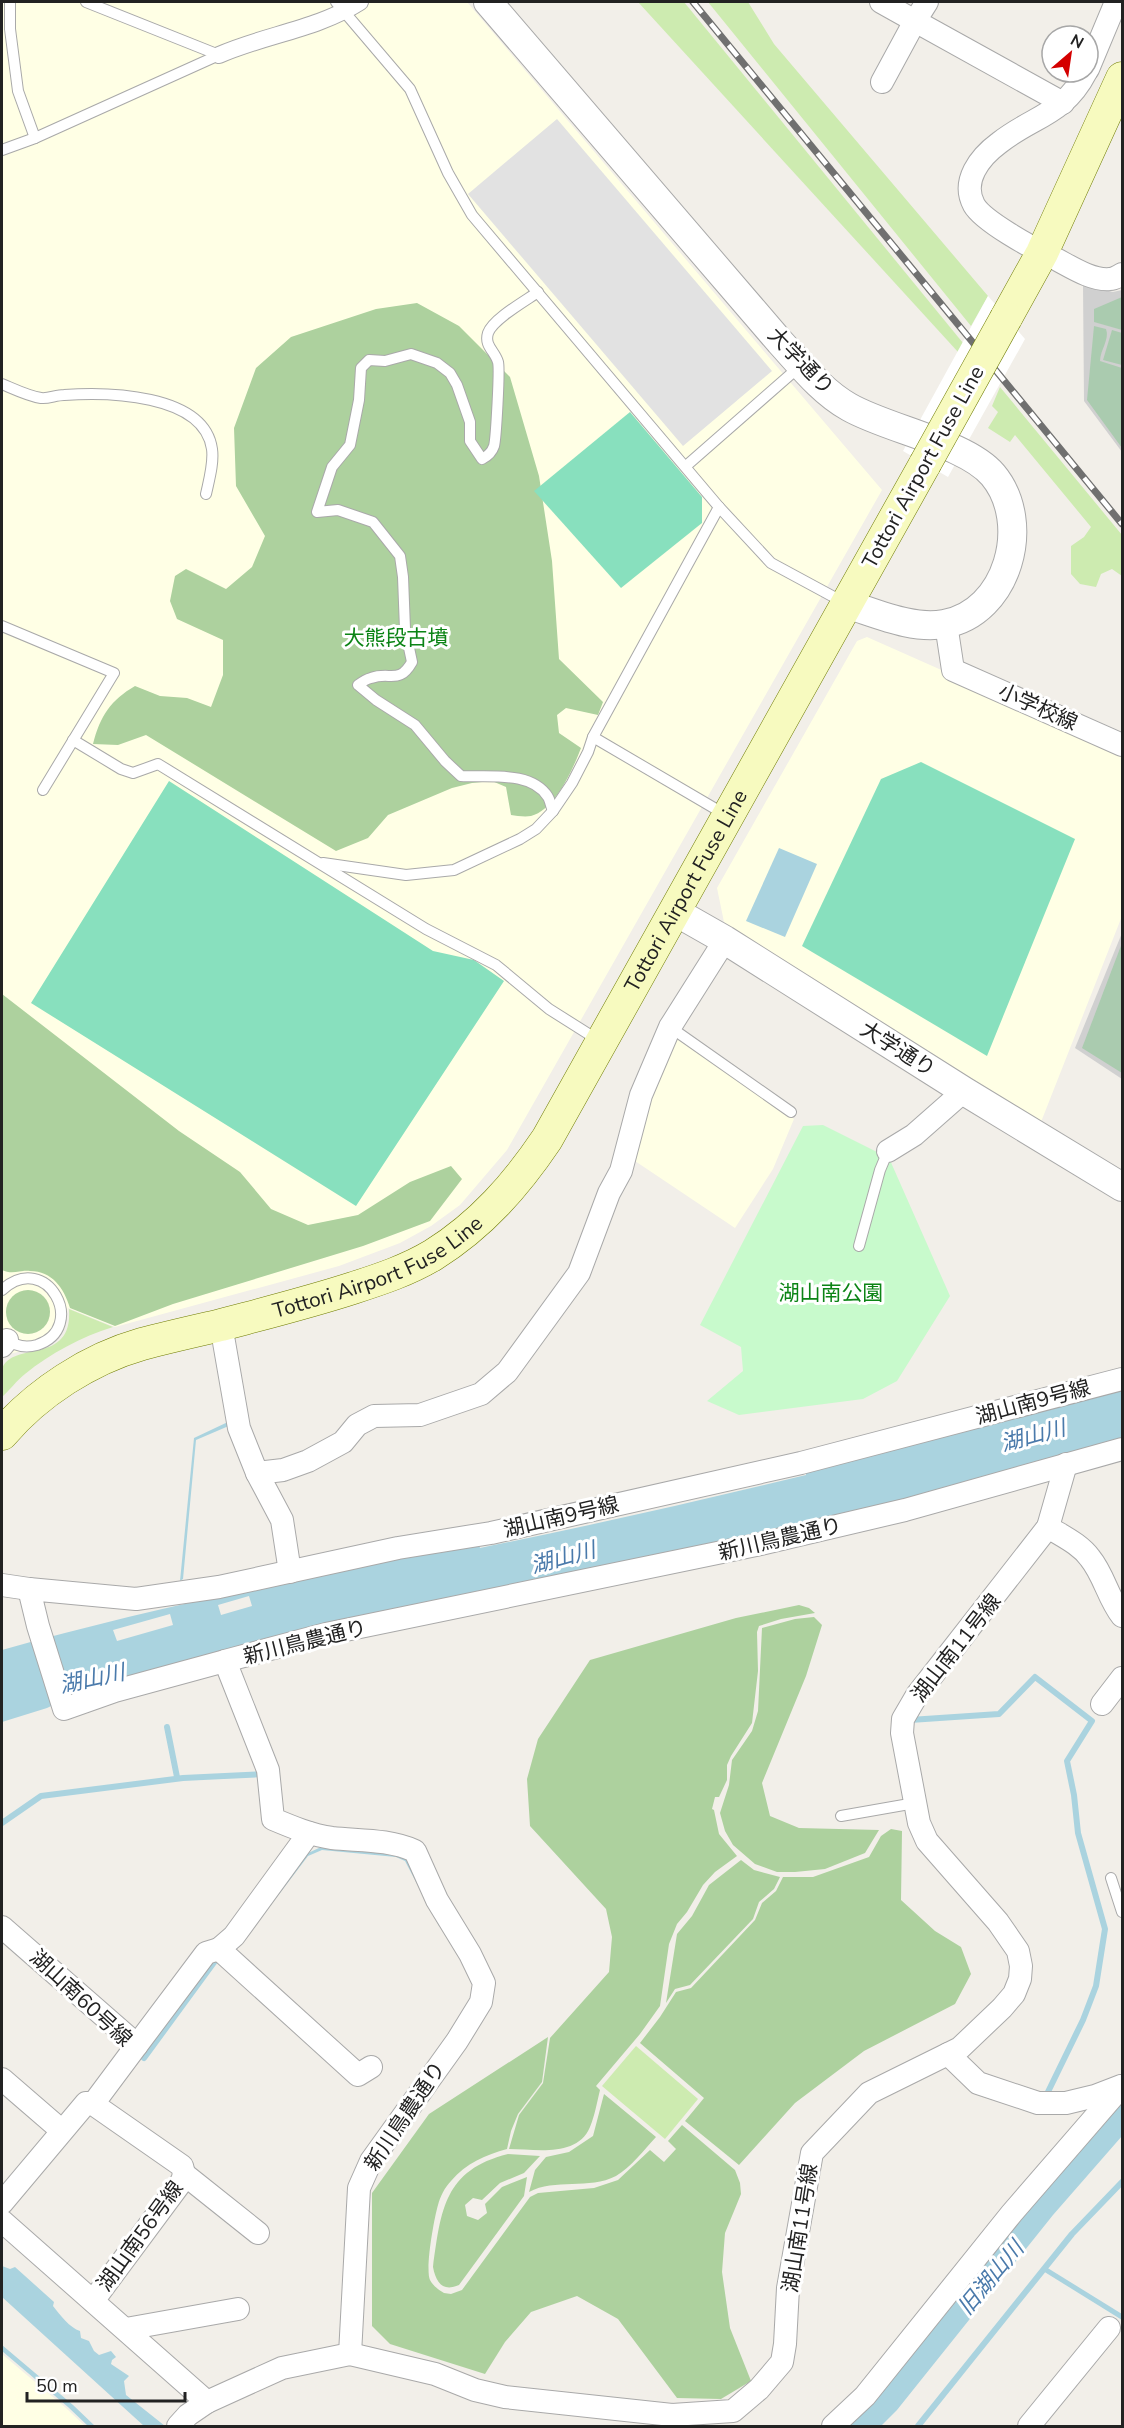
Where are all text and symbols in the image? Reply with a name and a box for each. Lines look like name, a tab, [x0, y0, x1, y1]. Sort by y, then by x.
north arrow	[1040, 24, 1100, 84]
text: N	[1066, 29, 1087, 54]
street label: 大学通り	[762, 321, 840, 401]
street label: Tottori Airport Fuse Line	[856, 361, 990, 573]
park label: 大熊段古墳	[344, 624, 449, 652]
street label: 小学校線	[994, 677, 1082, 737]
street label: Tottori Airport Fuse Line	[618, 785, 754, 997]
street label: 大学通り	[855, 1015, 941, 1083]
street label: Tottori Airport Fuse Line	[270, 1209, 489, 1325]
park label: 湖山南公園	[779, 1279, 884, 1307]
street label: 湖山南9号線	[973, 1373, 1093, 1431]
water label: 湖山川	[997, 1412, 1071, 1459]
street label: 湖山南9号線	[501, 1490, 621, 1544]
street label: 新川鳥農通り	[715, 1511, 845, 1567]
water label: 湖山川	[527, 1534, 601, 1581]
street label: 湖山南11号線	[905, 1588, 1007, 1708]
street label: 新川鳥農通り	[240, 1613, 370, 1671]
water label: 湖山川	[57, 1657, 129, 1701]
street label: 湖山南60号線	[24, 1943, 138, 2053]
street label: 新川鳥農通り	[358, 2056, 452, 2176]
street label: 湖山南11号線	[776, 2162, 824, 2294]
street label: 湖山南56号線	[90, 2175, 190, 2297]
water label: 旧湖山川	[951, 2233, 1032, 2321]
scale bar	[27, 2365, 184, 2403]
text: 50 m	[36, 2374, 78, 2398]

